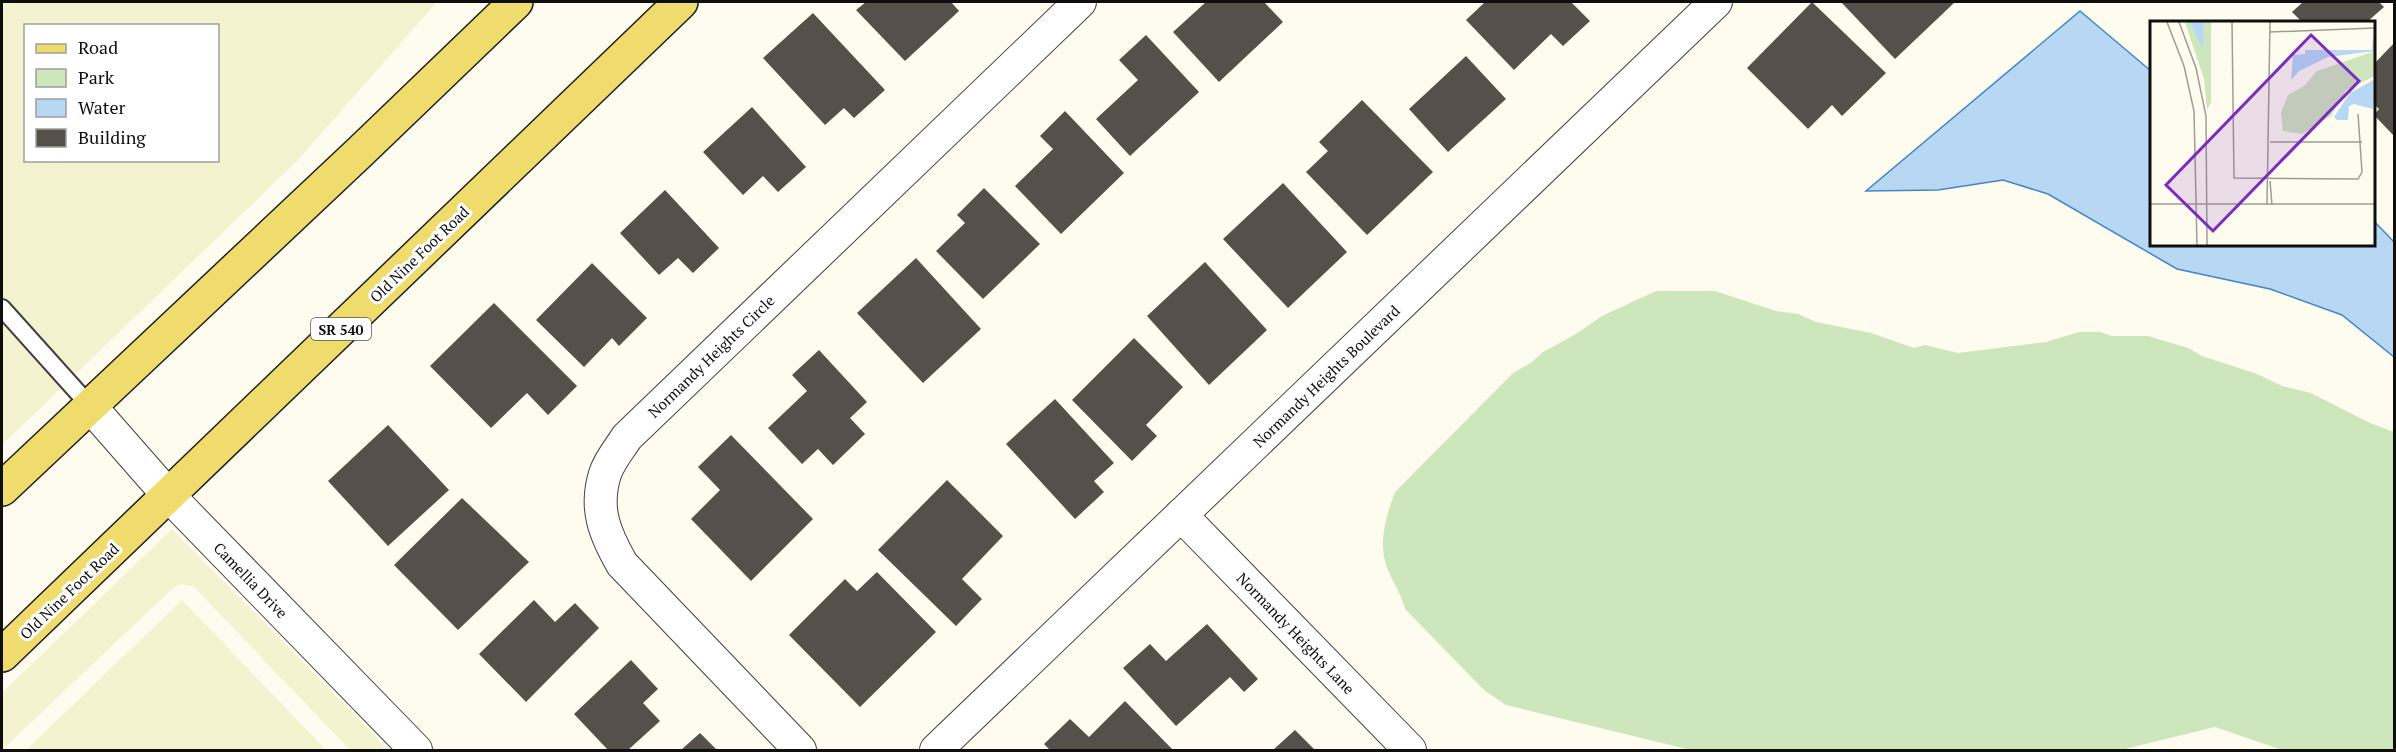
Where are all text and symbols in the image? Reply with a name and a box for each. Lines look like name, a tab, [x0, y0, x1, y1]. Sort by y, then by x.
inset map	[2150, 21, 2375, 246]
legend	[24, 24, 219, 162]
text: Road	[78, 35, 118, 59]
text: Park	[78, 65, 115, 89]
text: Water	[78, 95, 125, 119]
text: Building	[78, 125, 146, 149]
street label: Old Nine Foot Road	[365, 201, 473, 307]
street label: Normandy Heights Circle	[643, 290, 779, 422]
street label: Normandy Heights Boulevard	[1248, 301, 1404, 451]
road number: SR 540	[311, 318, 371, 340]
street label: Old Nine Foot Road	[15, 538, 123, 644]
street label: Camellia Drive	[210, 538, 292, 622]
street label: Normandy Heights Lane	[1233, 568, 1359, 698]

